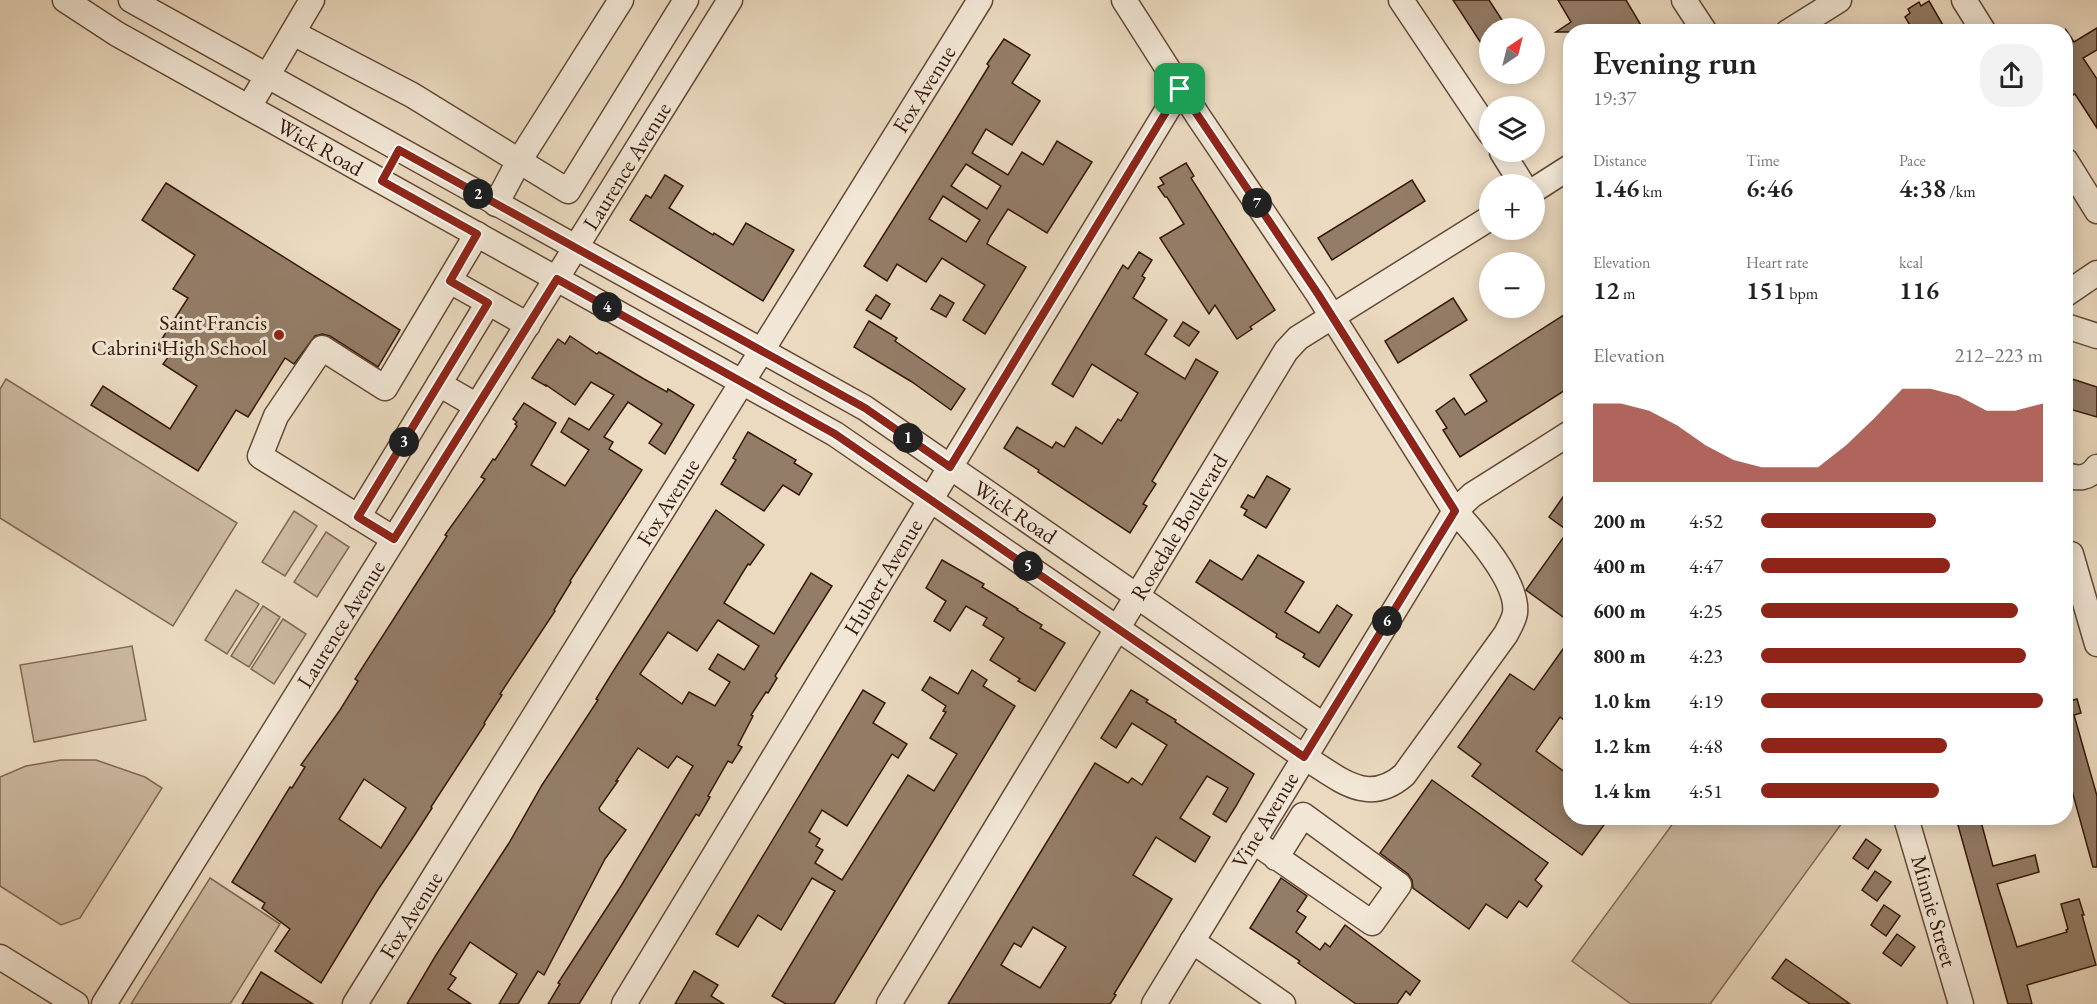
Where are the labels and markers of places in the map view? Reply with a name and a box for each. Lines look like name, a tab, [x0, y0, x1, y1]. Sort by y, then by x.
pin	[1154, 63, 1205, 114]
pin: 2	[463, 179, 493, 209]
pin: 7	[1242, 188, 1272, 218]
pin: 4	[592, 292, 622, 322]
place label: Saint Francis Cabrini High School	[91, 308, 267, 362]
marker: Saint Francis Cabrini High School	[272, 328, 286, 342]
pin: 1	[893, 423, 923, 453]
pin: 3	[389, 427, 419, 457]
pin: 5	[1013, 551, 1043, 581]
pin: 6	[1372, 606, 1402, 636]

